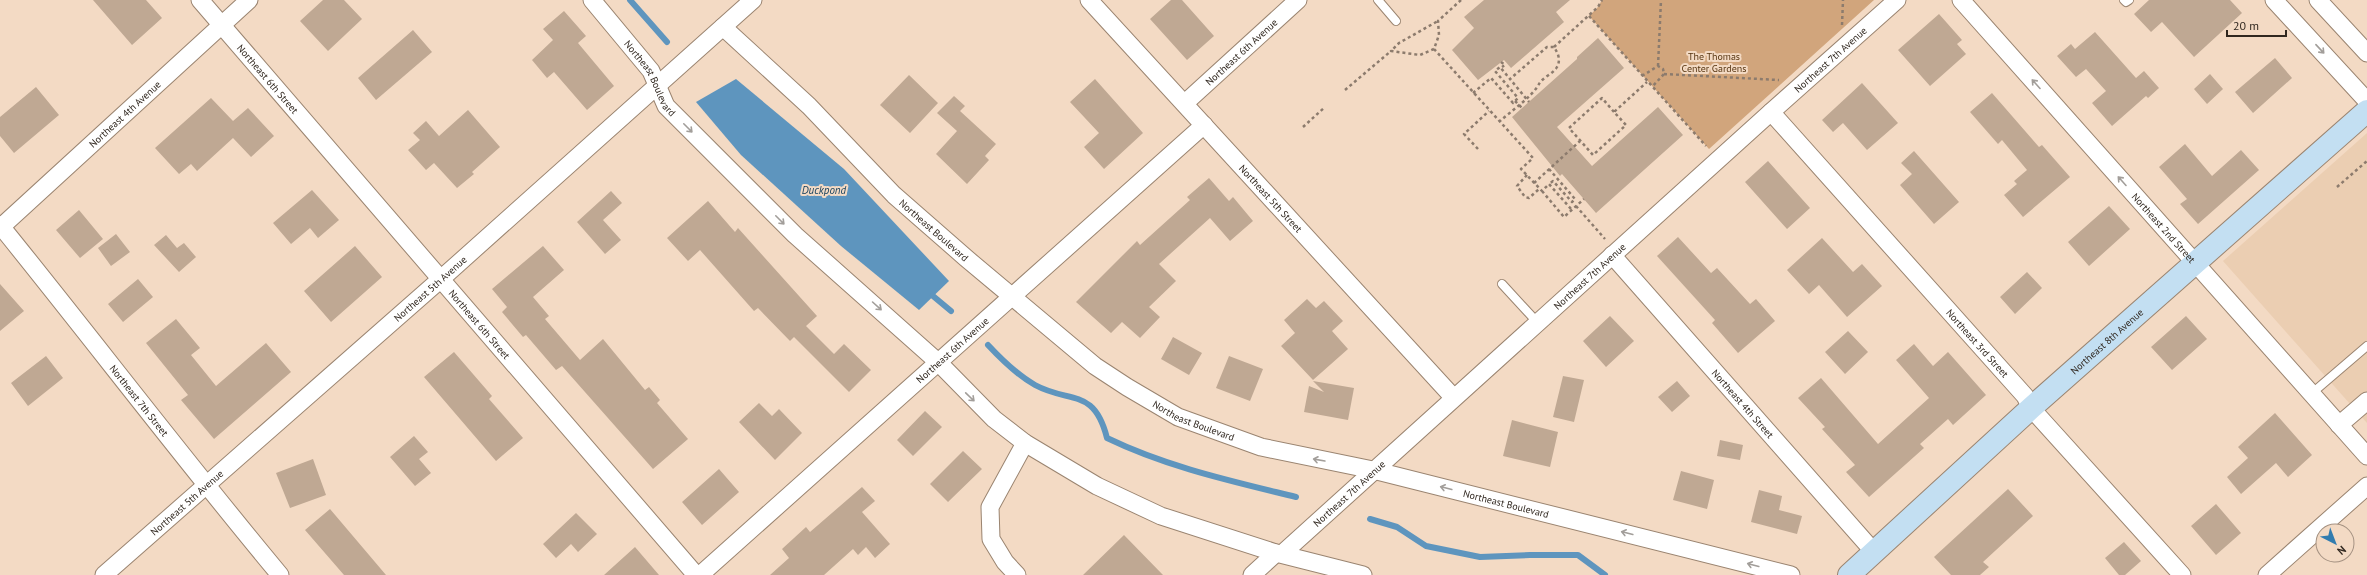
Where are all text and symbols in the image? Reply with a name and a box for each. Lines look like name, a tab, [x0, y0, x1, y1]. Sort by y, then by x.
scale bar	[2227, 12, 2286, 38]
street label: Northeast 6th Avenue	[1203, 16, 1280, 88]
text: 20 m	[2233, 18, 2259, 33]
street label: Northeast 7th Avenue	[1792, 24, 1870, 95]
street label: Northeast Boulevard	[621, 38, 678, 119]
street label: Northeast 6th Street	[234, 42, 301, 117]
one-way arrow	[2315, 44, 2324, 54]
park label: The Thomas Center Gardens	[1682, 50, 1746, 75]
street label: Northeast 4th Avenue	[86, 78, 164, 150]
one-way arrow	[2031, 78, 2040, 89]
one-way arrow	[683, 123, 693, 133]
street label: Northeast 5th Street	[1236, 162, 1305, 236]
one-way arrow	[2117, 176, 2127, 186]
water label: Duckpond	[802, 183, 847, 197]
street label: Northeast 2nd Street	[2129, 190, 2198, 266]
street label: Northeast Boulevard	[896, 197, 971, 264]
one-way arrow	[775, 215, 785, 225]
street label: Northeast 7th Avenue	[1551, 241, 1629, 312]
street label: Northeast 5th Avenue	[391, 253, 469, 324]
street label: Northeast 6th Street	[446, 287, 513, 362]
one-way arrow	[872, 302, 882, 311]
street label: Northeast 3rd Street	[1943, 306, 2012, 381]
street label: Northeast 8th Avenue	[2068, 306, 2146, 377]
street label: Northeast 6th Avenue	[913, 314, 991, 386]
street label: Northeast 7th Street	[107, 362, 171, 440]
street label: Northeast 4th Street	[1709, 367, 1777, 441]
one-way arrow	[965, 392, 975, 402]
street label: Northeast Boulevard	[1150, 398, 1236, 444]
one-way arrow	[1313, 456, 1326, 464]
street label: Northeast 7th Avenue	[1311, 458, 1388, 530]
street label: Northeast 5th Avenue	[148, 467, 226, 538]
one-way arrow	[1440, 484, 1453, 492]
street label: Northeast Boulevard	[1462, 487, 1550, 521]
north arrow	[2315, 523, 2355, 563]
one-way arrow	[1621, 529, 1634, 536]
text: N	[2334, 543, 2349, 558]
one-way arrow	[1747, 561, 1760, 568]

